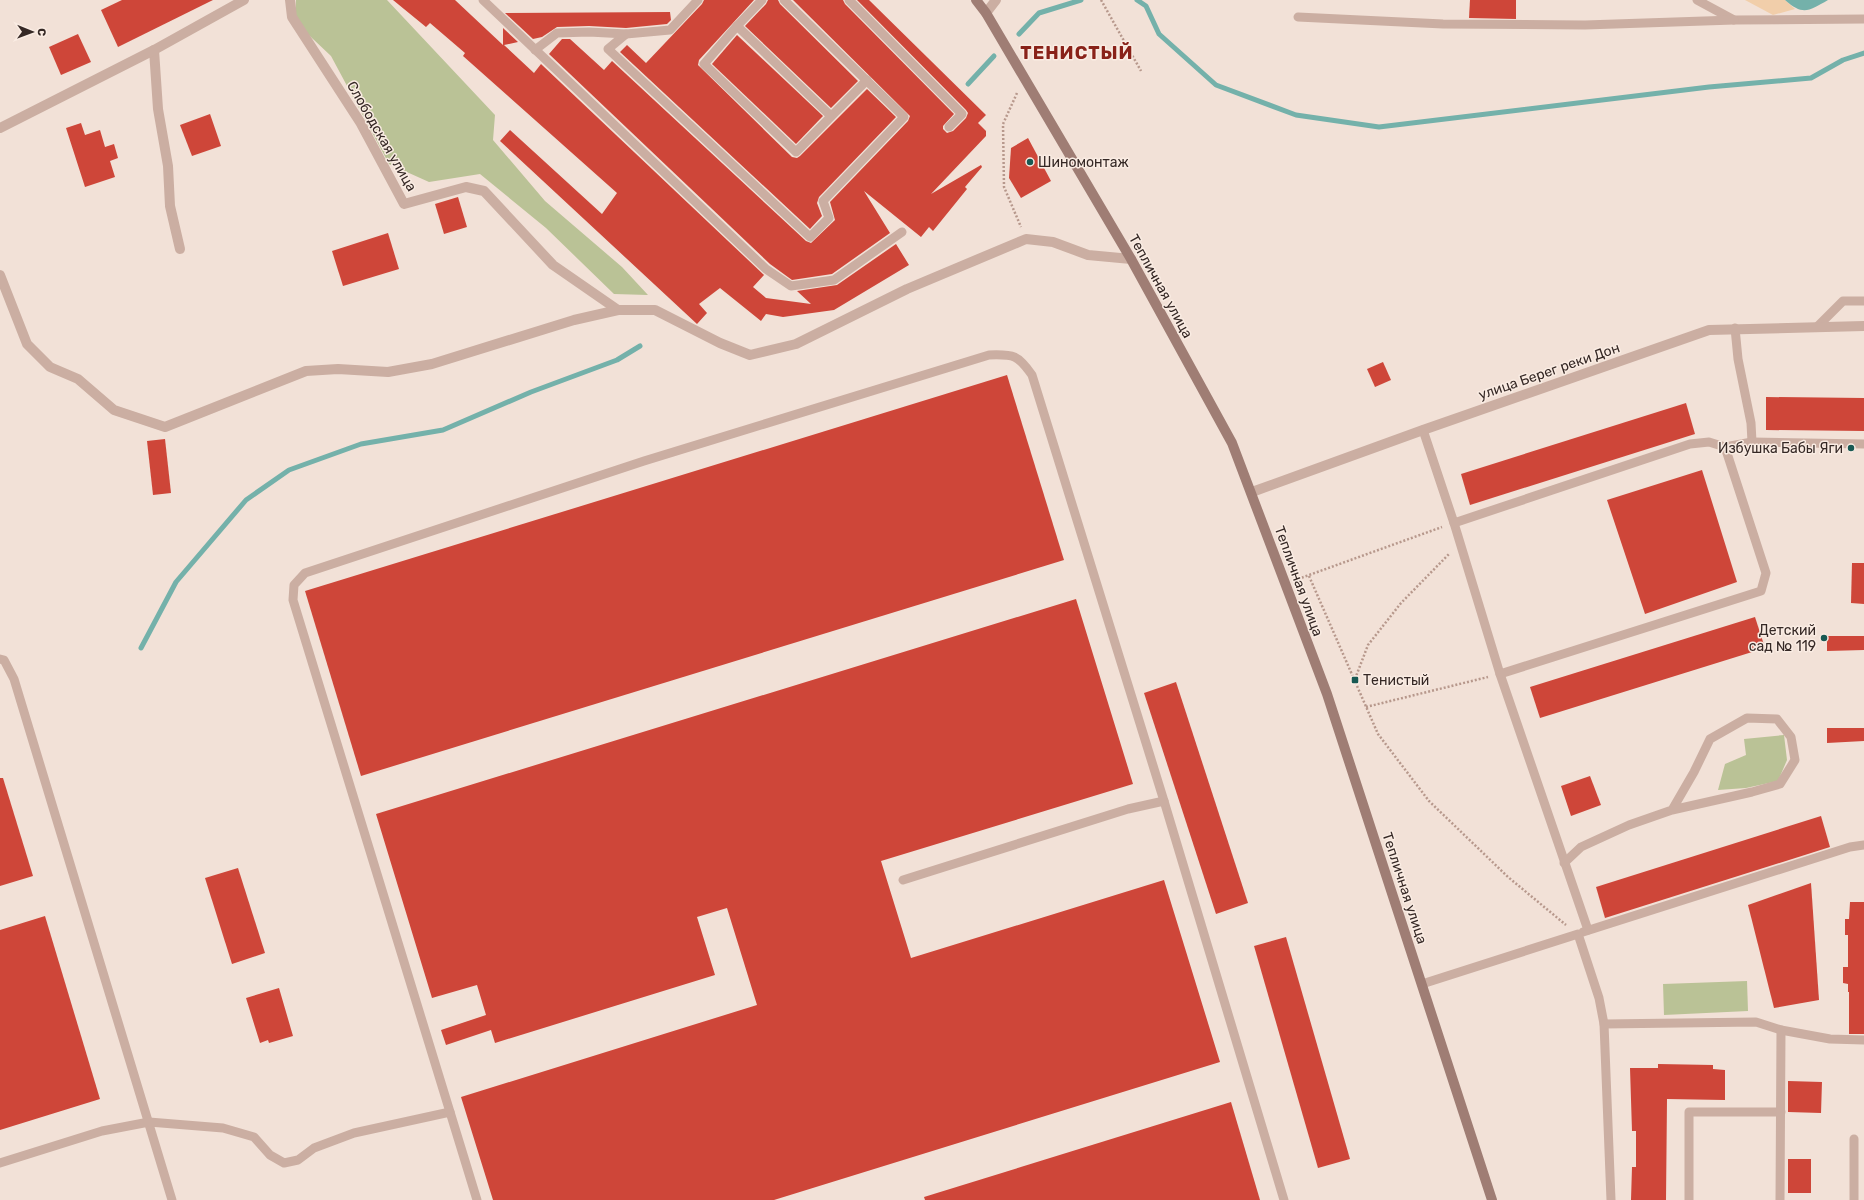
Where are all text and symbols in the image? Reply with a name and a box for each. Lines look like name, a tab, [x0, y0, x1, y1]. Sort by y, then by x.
north arrow	[12, 12, 52, 52]
text: С	[35, 28, 48, 36]
district label: ТЕНИСТЫЙ	[1020, 42, 1134, 64]
street label: Слободская улица	[343, 78, 420, 194]
place label: Шиномонтаж	[1038, 154, 1129, 171]
marker: Шиномонтаж	[1025, 157, 1035, 167]
street label: Тепличная улица	[1125, 231, 1196, 341]
street label: улица Берег реки Дон	[1476, 339, 1622, 404]
place label: Избушка Бабы Яги	[1718, 440, 1843, 457]
marker: Избушка Бабы Яги	[1846, 443, 1856, 453]
street label: Тепличная улица	[1271, 524, 1326, 639]
place label: Детский сад № 119	[1749, 622, 1816, 655]
marker: Детский сад № 119	[1819, 633, 1829, 643]
place label: Тенистый	[1363, 672, 1429, 689]
marker: Тенистый	[1350, 675, 1360, 685]
street label: Тепличная улица	[1378, 830, 1431, 946]

